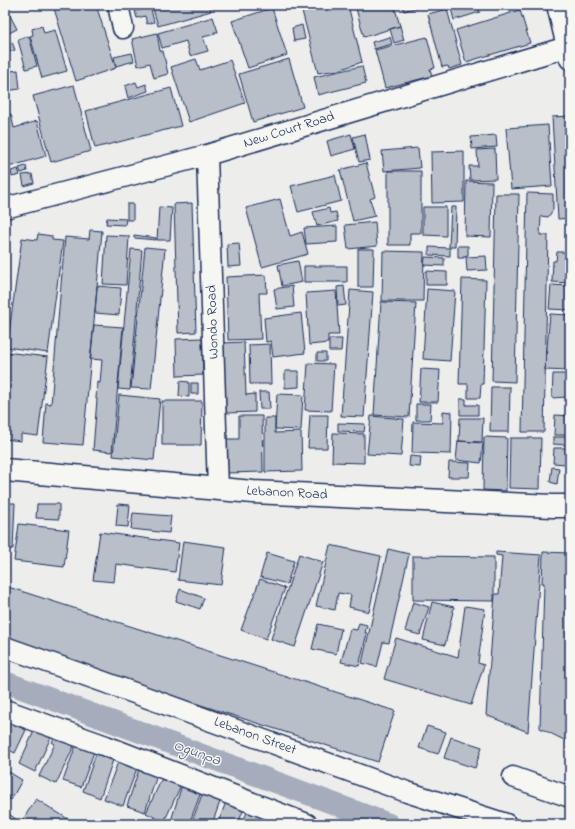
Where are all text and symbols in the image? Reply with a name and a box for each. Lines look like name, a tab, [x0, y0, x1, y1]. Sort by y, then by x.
street label: New Court Road	[241, 106, 337, 154]
street label: Wondo Road	[201, 284, 225, 359]
street label: Lebanon Road	[246, 480, 328, 506]
street label: Lebanon Street	[211, 711, 299, 761]
water label: Ogunpa	[170, 734, 225, 773]

